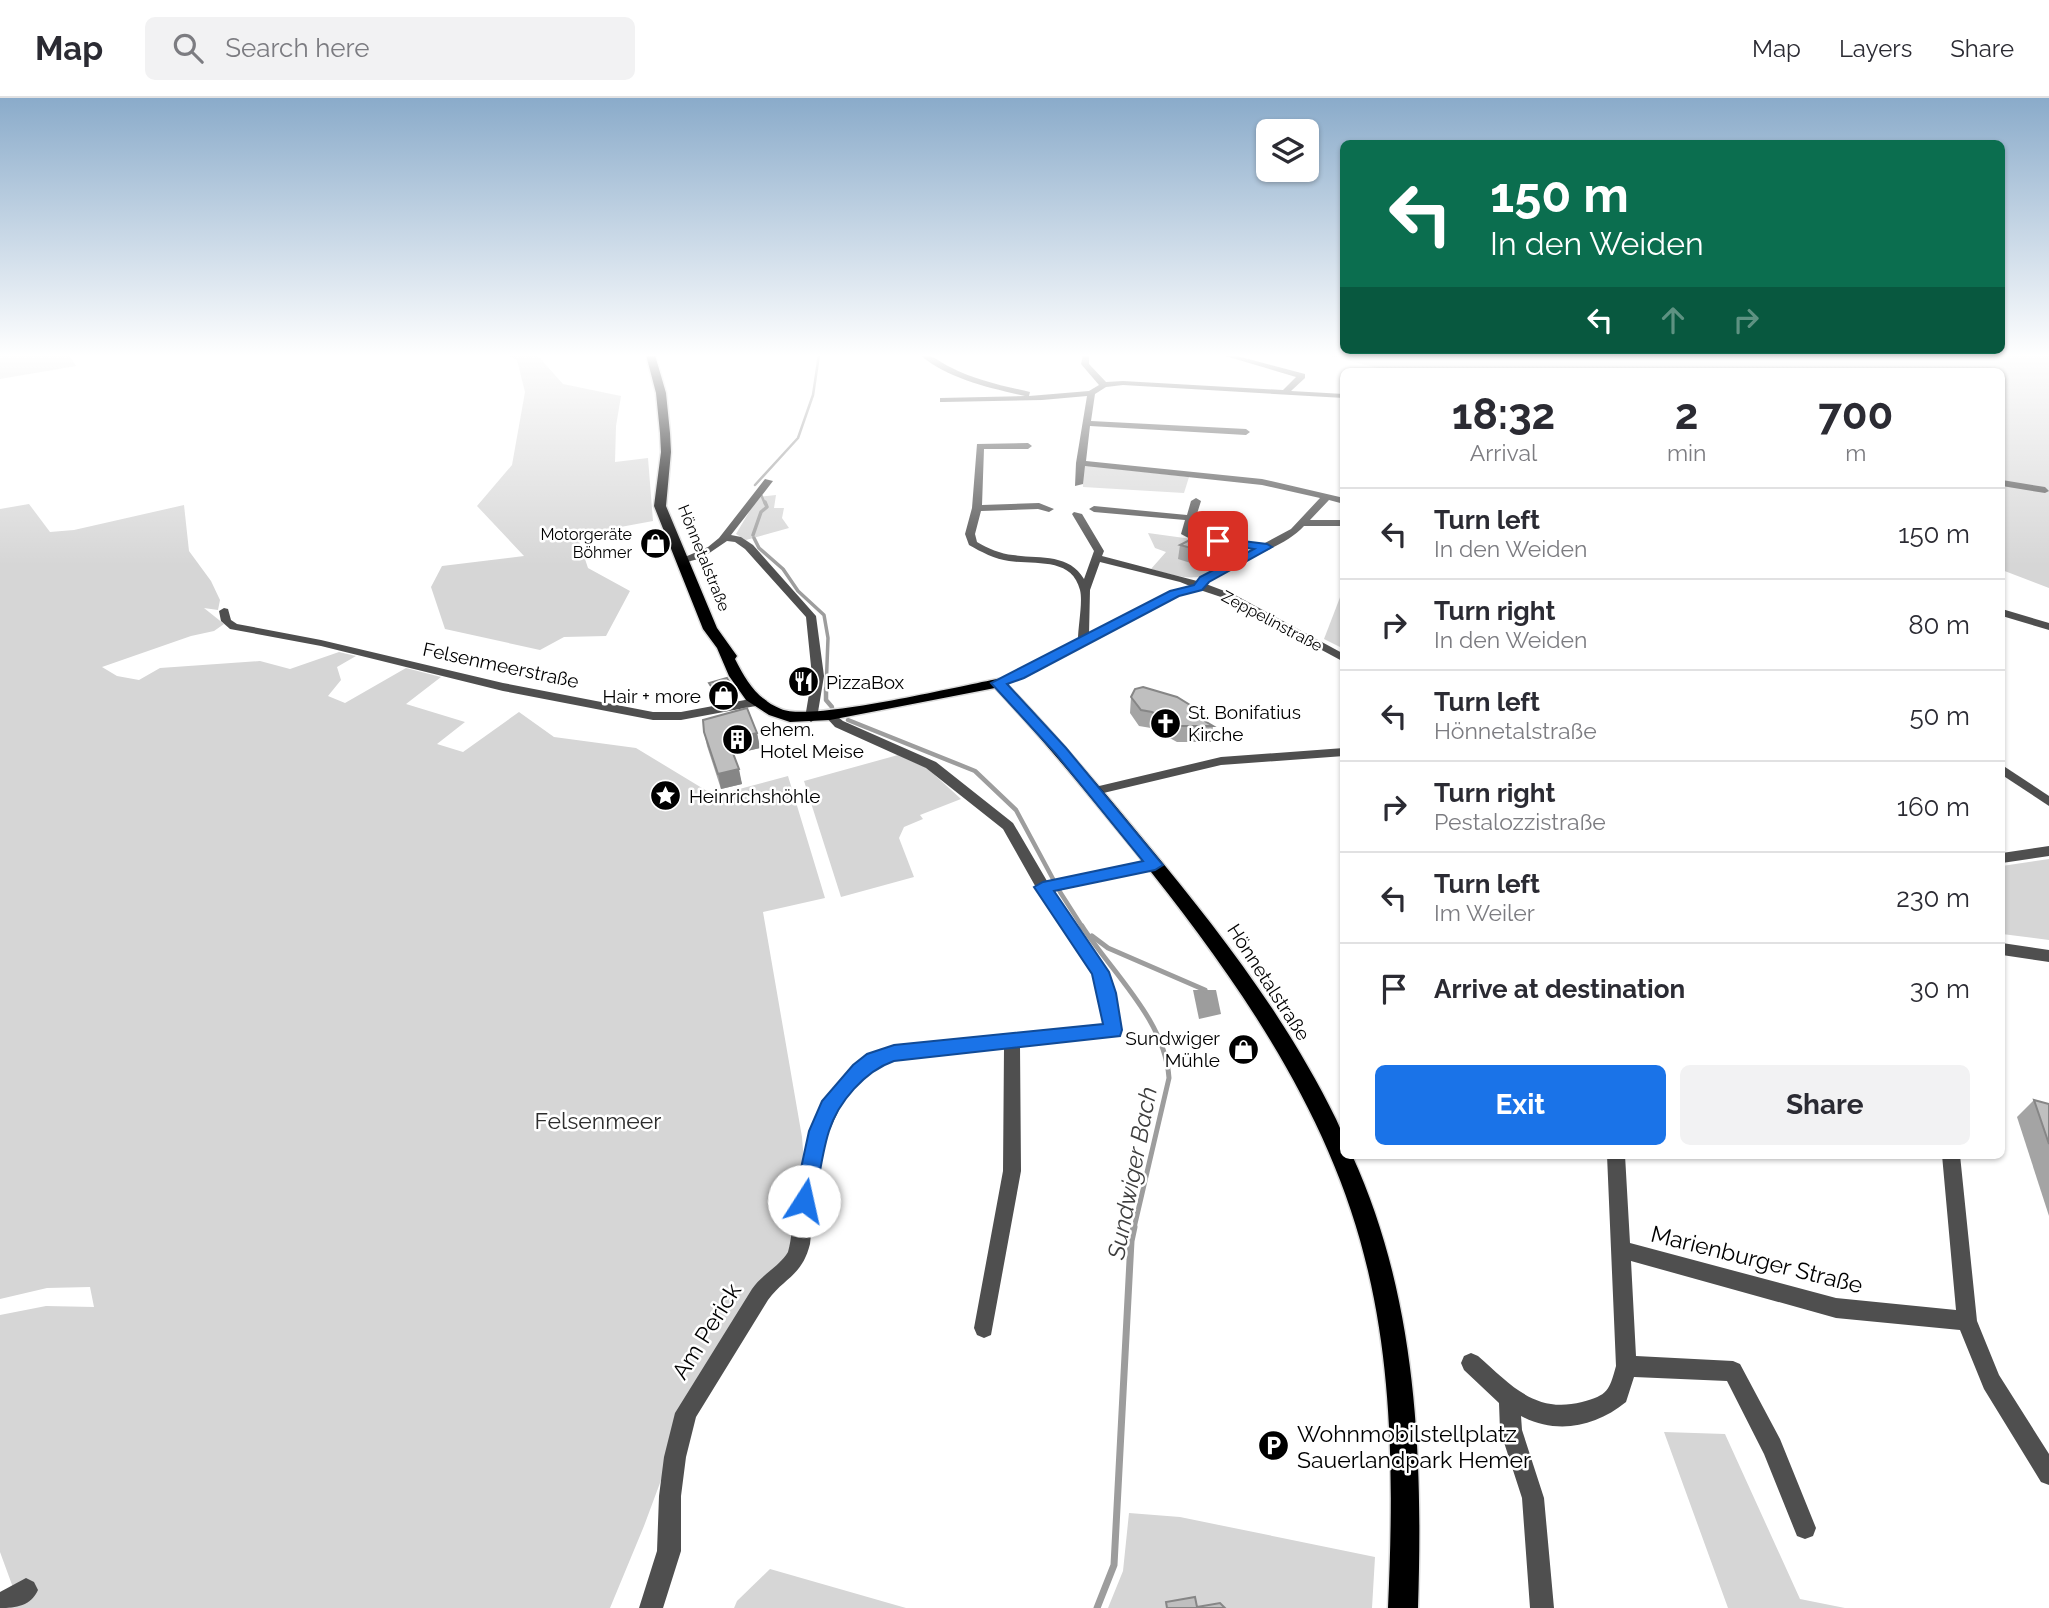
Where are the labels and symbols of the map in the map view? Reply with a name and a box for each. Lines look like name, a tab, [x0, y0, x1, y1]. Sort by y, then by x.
street label: Hönnetalstraße	[674, 502, 734, 614]
pin	[1188, 511, 1248, 571]
place label: Motorgeräte Böhmer	[540, 525, 632, 562]
shop icon: Motorgeräte Böhmer	[638, 526, 672, 560]
street label: Zeppelinstraße	[1218, 587, 1326, 655]
street label: Felsenmeerstraße	[421, 638, 581, 692]
restaurant icon: PizzaBox	[786, 665, 820, 699]
place label: PizzaBox	[826, 671, 905, 693]
shop icon: Hair + more	[707, 679, 741, 713]
place label: Hair + more	[602, 685, 701, 707]
place label: St. Bonifatius Kirche	[1188, 701, 1301, 745]
church icon: St. Bonifatius Kirche	[1148, 706, 1182, 740]
place label: ehem. Hotel Meise	[760, 718, 864, 762]
building icon: ehem. Hotel Meise	[720, 723, 754, 757]
place icon: Heinrichshöhle	[649, 779, 683, 813]
place label: Heinrichshöhle	[689, 785, 821, 807]
street label: Hönnetalstraße	[1223, 920, 1315, 1044]
place label: Sundwiger Mühle	[1125, 1027, 1220, 1071]
shop icon: Sundwiger Mühle	[1226, 1032, 1260, 1066]
water label: Sundwiger Bach	[1101, 1084, 1163, 1263]
park label: Felsenmeer	[535, 1107, 661, 1134]
position arrow	[767, 1164, 841, 1238]
street label: Marienburger Straße	[1648, 1220, 1866, 1298]
street label: Am Perick	[666, 1278, 746, 1384]
place label: Wohnmobilstellplatz Sauerlandpark Hemer	[1297, 1420, 1531, 1473]
parking icon: Wohnmobilstellplatz Sauerlandpark Hemer	[1257, 1429, 1291, 1463]

